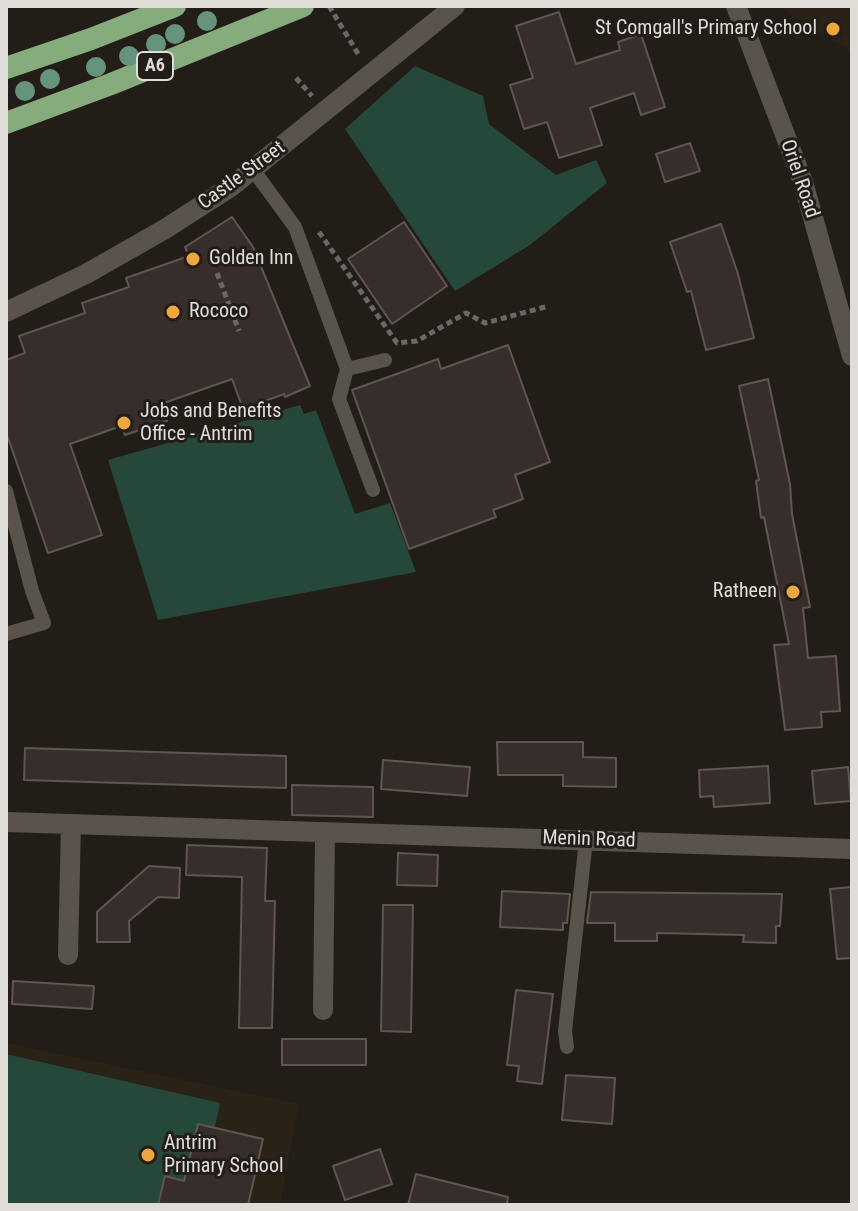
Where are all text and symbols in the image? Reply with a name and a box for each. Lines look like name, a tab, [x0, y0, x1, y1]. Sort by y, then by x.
place label: St Comgall's Primary School	[595, 17, 817, 41]
marker: St Comgall's Primary School	[824, 20, 842, 38]
road number: A6	[137, 52, 173, 80]
street label: Castle Street	[194, 136, 290, 216]
street label: Oriel Road	[774, 137, 824, 221]
place label: Golden Inn	[209, 247, 293, 271]
marker: Golden Inn	[184, 250, 202, 268]
place label: Rococo	[189, 300, 248, 324]
marker: Rococo	[164, 303, 182, 321]
place label: Jobs and Benefits Office - Antrim	[140, 400, 281, 447]
marker: Jobs and Benefits Office - Antrim	[115, 414, 133, 432]
place label: Ratheen	[713, 580, 777, 604]
marker: Ratheen	[784, 583, 802, 601]
street label: Menin Road	[542, 826, 636, 854]
place label: Antrim Primary School	[164, 1132, 284, 1179]
marker: Antrim Primary School	[139, 1146, 157, 1164]

